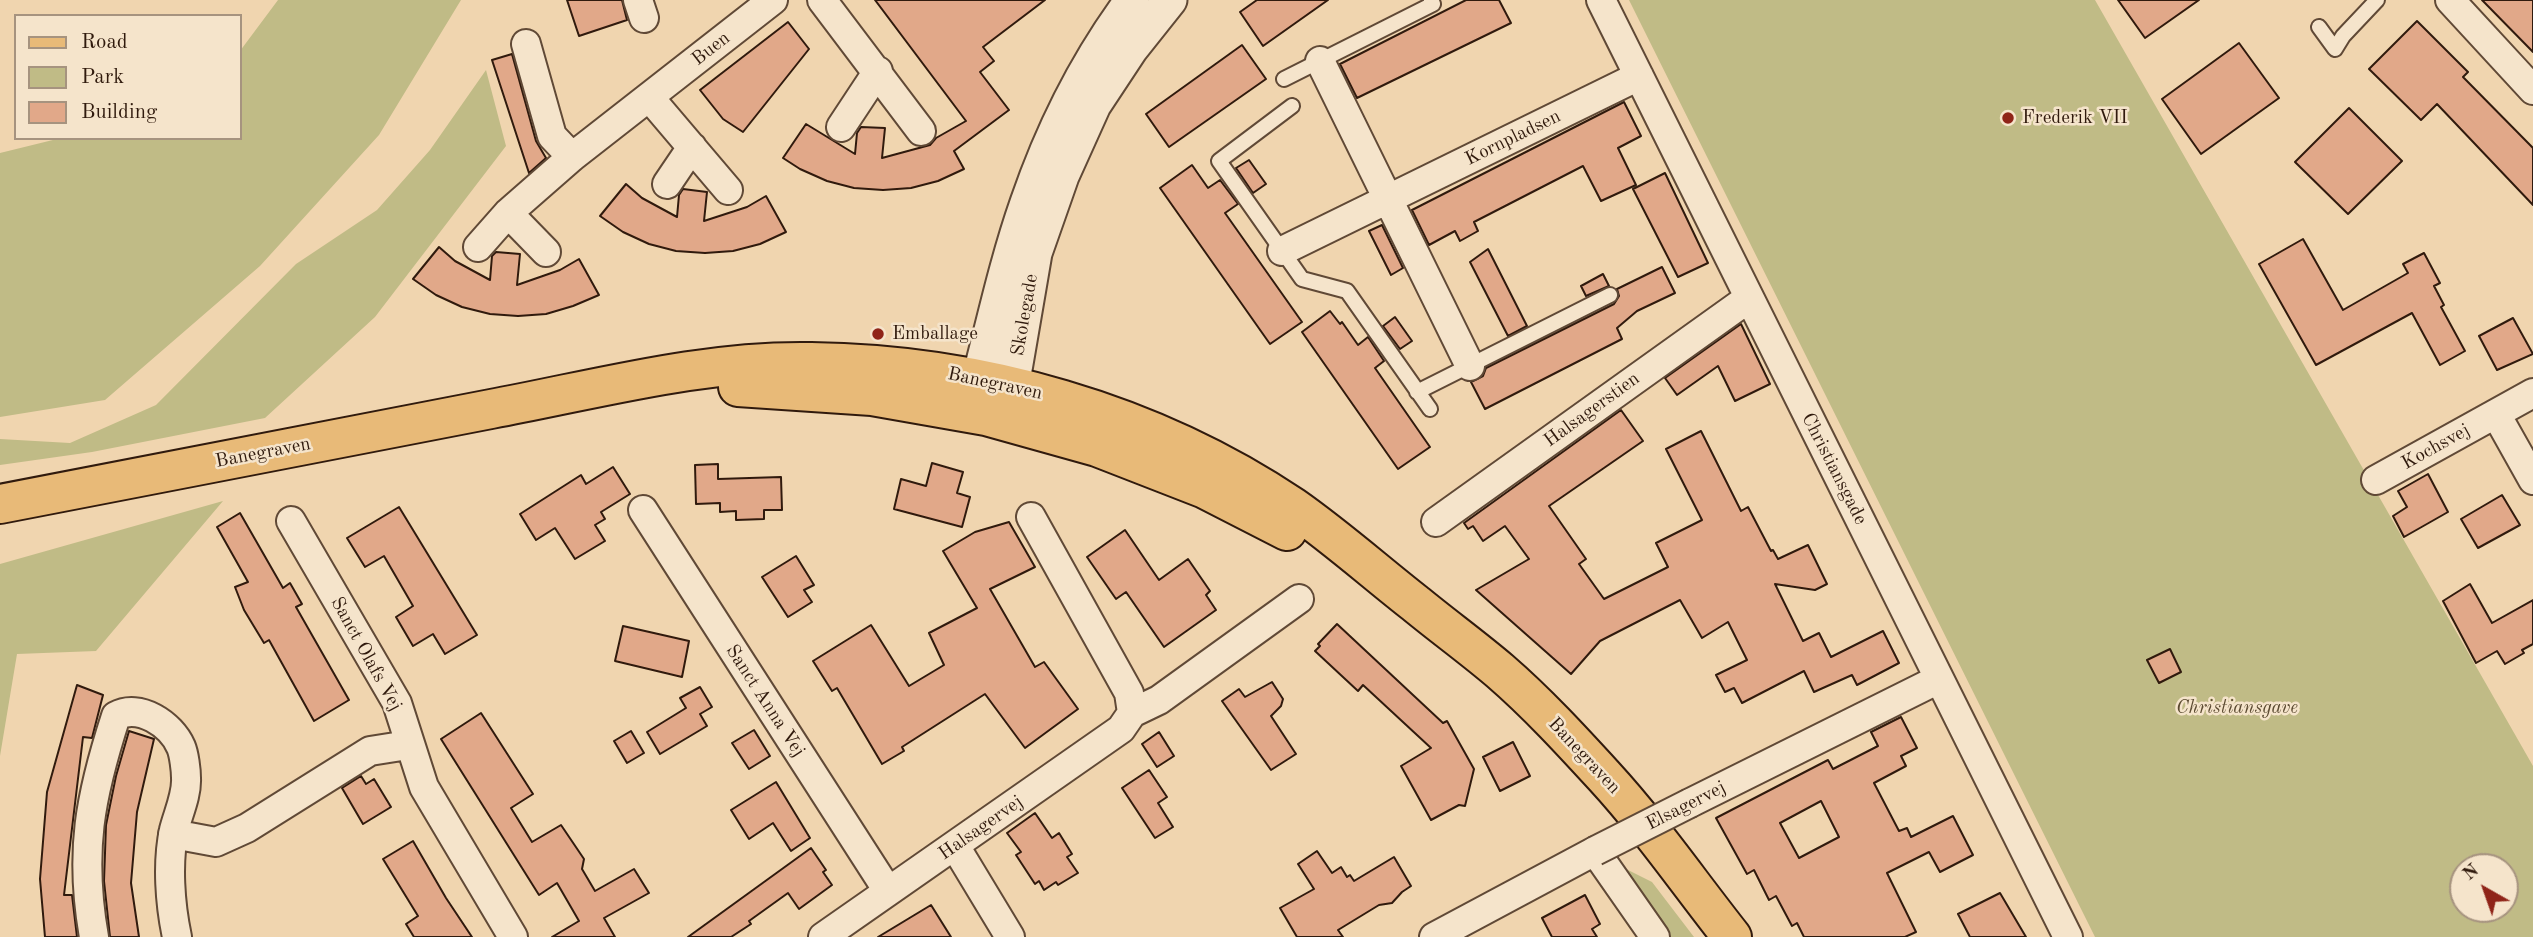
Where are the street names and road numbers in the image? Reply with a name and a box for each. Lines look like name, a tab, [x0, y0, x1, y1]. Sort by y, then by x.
street label: Buen	[687, 27, 735, 71]
street label: Kornpladsen	[1462, 105, 1564, 171]
street label: Skolegade	[1007, 272, 1043, 358]
street label: Banegraven	[945, 363, 1045, 405]
street label: Halsagerstien	[1540, 368, 1644, 452]
street label: Christiansgade	[1796, 409, 1872, 529]
street label: Kochsvej	[2398, 419, 2474, 475]
street label: Banegraven	[213, 433, 313, 473]
street label: Sanct Olafs Vej	[325, 593, 407, 715]
street label: Sanct Anna Vej	[720, 641, 810, 761]
street label: Banegraven	[1543, 713, 1625, 799]
street label: Elsagervej	[1642, 776, 1730, 836]
street label: Halsagervej	[934, 791, 1028, 865]

